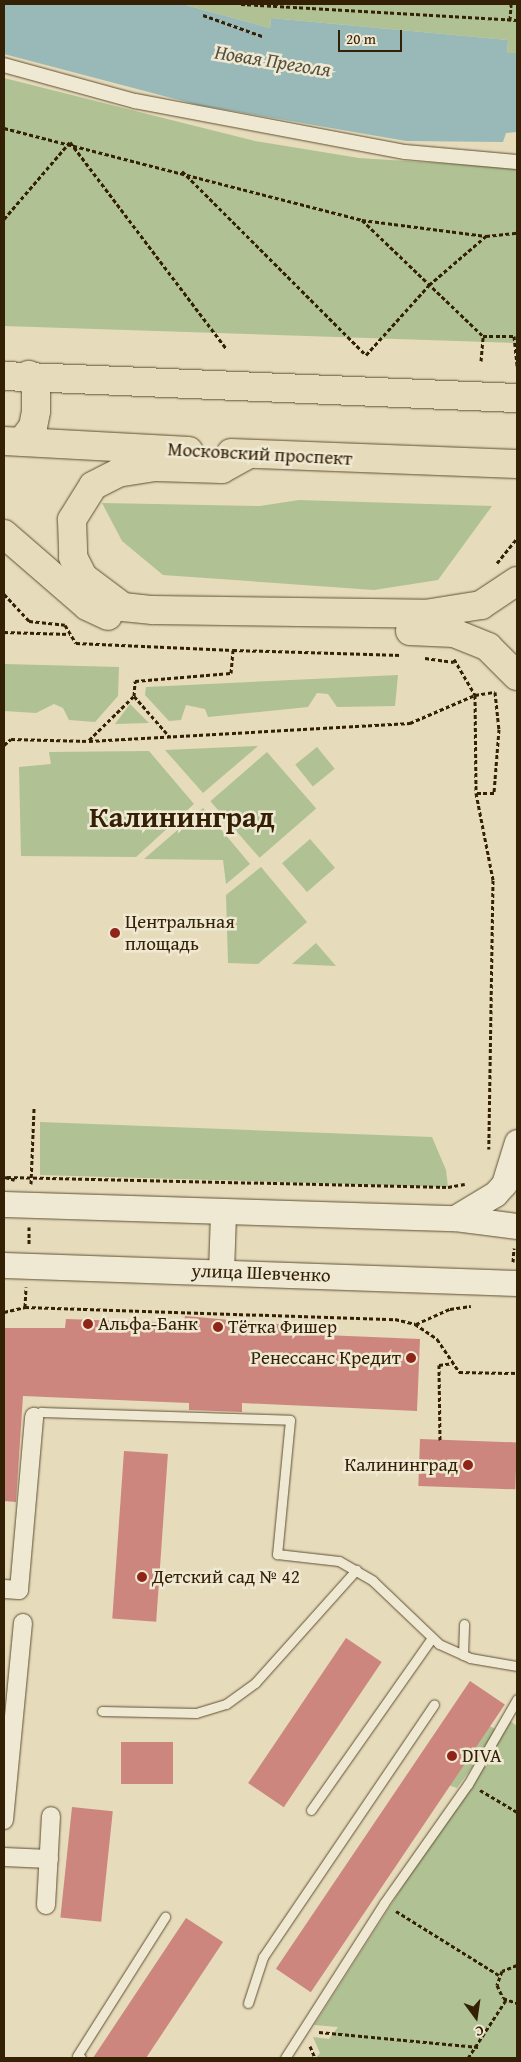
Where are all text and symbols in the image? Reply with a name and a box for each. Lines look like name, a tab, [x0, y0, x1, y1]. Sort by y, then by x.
scale bar	[341, 20, 405, 52]
text: 20 m	[346, 28, 376, 49]
water label: Новая Преголя	[213, 39, 333, 81]
street label: Московский проспект	[167, 438, 353, 470]
district label: Калининград	[89, 800, 275, 834]
place label: Центральная площадь	[125, 911, 235, 955]
marker: Центральная площадь	[109, 927, 121, 939]
street label: улица Шевченко	[191, 1259, 331, 1287]
place label: Альфа-Банк	[98, 1313, 198, 1335]
place label: Тётка Фишер	[228, 1316, 337, 1338]
marker: Альфа-Банк	[82, 1318, 94, 1330]
marker: Тётка Фишер	[212, 1321, 224, 1333]
place label: Ренессанс Кредит	[251, 1347, 401, 1369]
marker: Ренессанс Кредит	[405, 1352, 417, 1364]
place label: Калининград	[345, 1454, 458, 1476]
marker: Калининград	[462, 1459, 474, 1471]
place label: Детский сад № 42	[152, 1566, 300, 1588]
marker: Детский сад № 42	[136, 1571, 148, 1583]
place label: DIVA	[462, 1745, 501, 1767]
marker: DIVA	[446, 1750, 458, 1762]
north arrow	[451, 1992, 501, 2042]
text: С	[473, 2021, 486, 2042]

